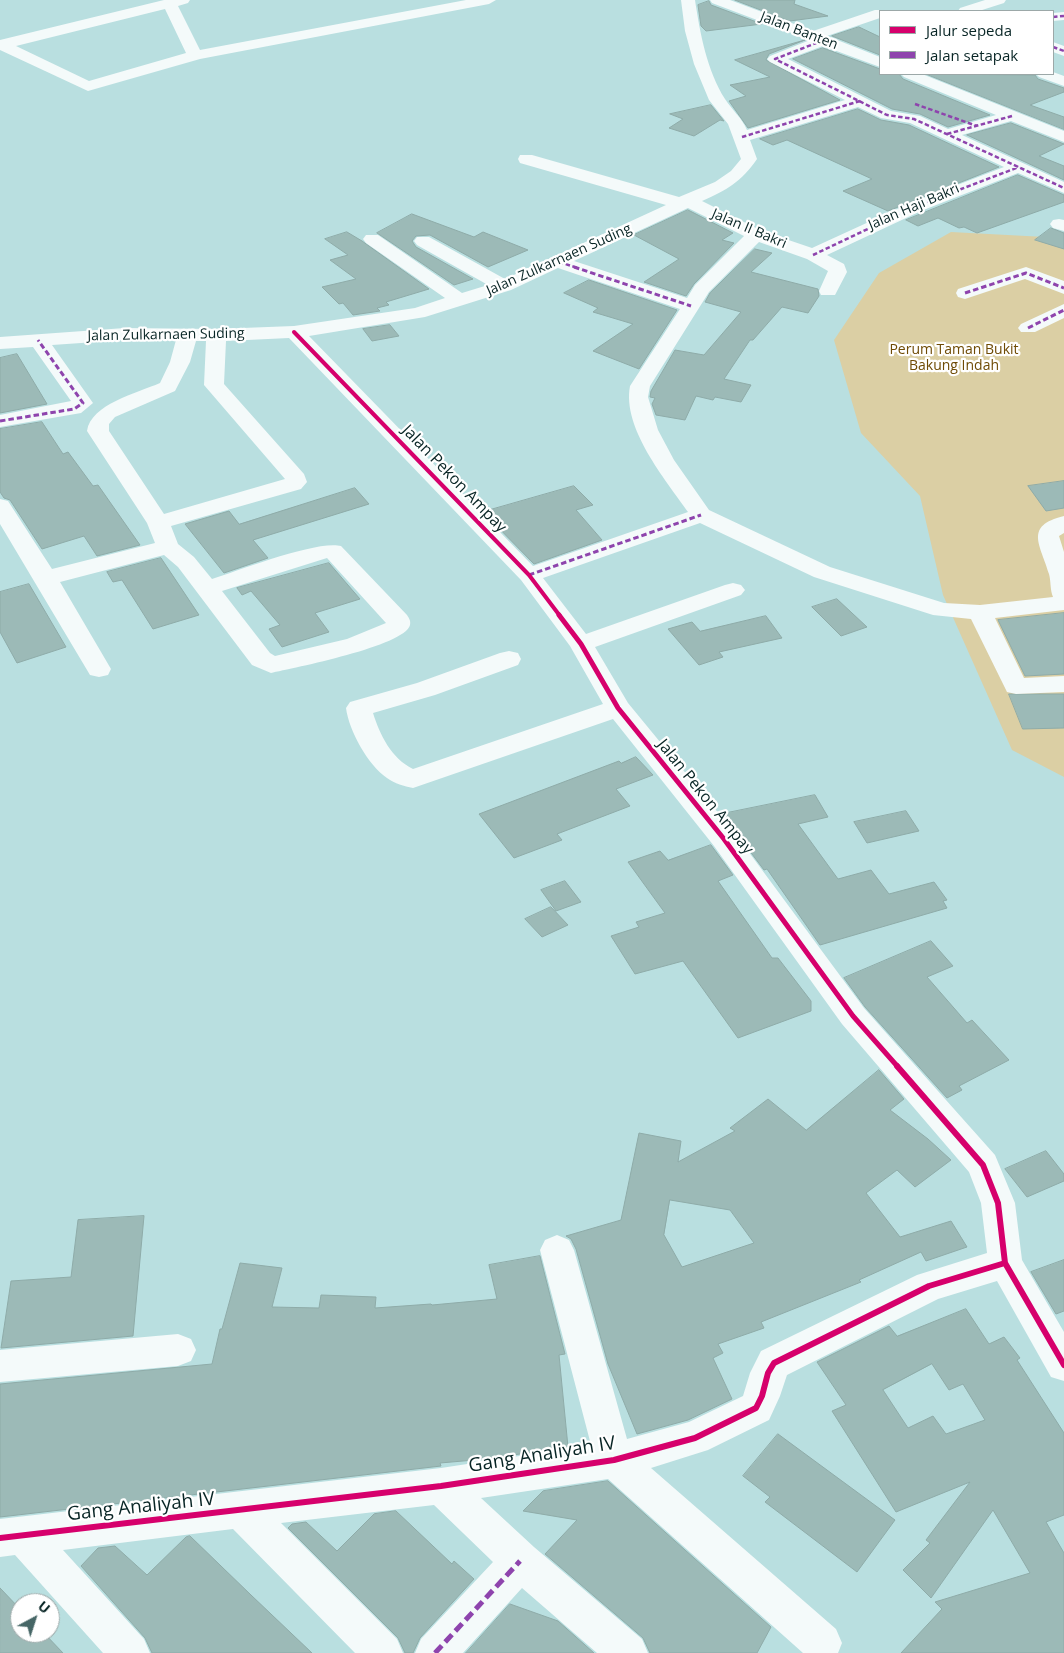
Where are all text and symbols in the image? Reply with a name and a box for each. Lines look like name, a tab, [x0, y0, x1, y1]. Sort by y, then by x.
street label: Jalan Banten	[758, 8, 840, 54]
legend	[879, 10, 1054, 75]
text: Jalur sepeda	[926, 20, 1012, 40]
text: Jalan setapak	[926, 45, 1018, 65]
street label: Jalan Haji Bakri	[866, 180, 962, 234]
street label: Jalan II Bakri	[709, 206, 789, 252]
street label: Jalan Zulkarnaen Suding	[484, 220, 634, 300]
street label: Jalan Zulkarnaen Suding	[87, 325, 245, 345]
park label: Perum Taman Bukit Bakung Indah	[889, 342, 1019, 374]
street label: Jalan Pekon Ampay	[398, 421, 510, 537]
street label: Jalan Pekon Ampay	[653, 736, 757, 858]
street label: Gang Analiyah IV	[467, 1432, 617, 1478]
street label: Gang Analiyah IV	[66, 1488, 216, 1526]
north arrow	[10, 1593, 60, 1643]
text: U	[34, 1596, 54, 1618]

